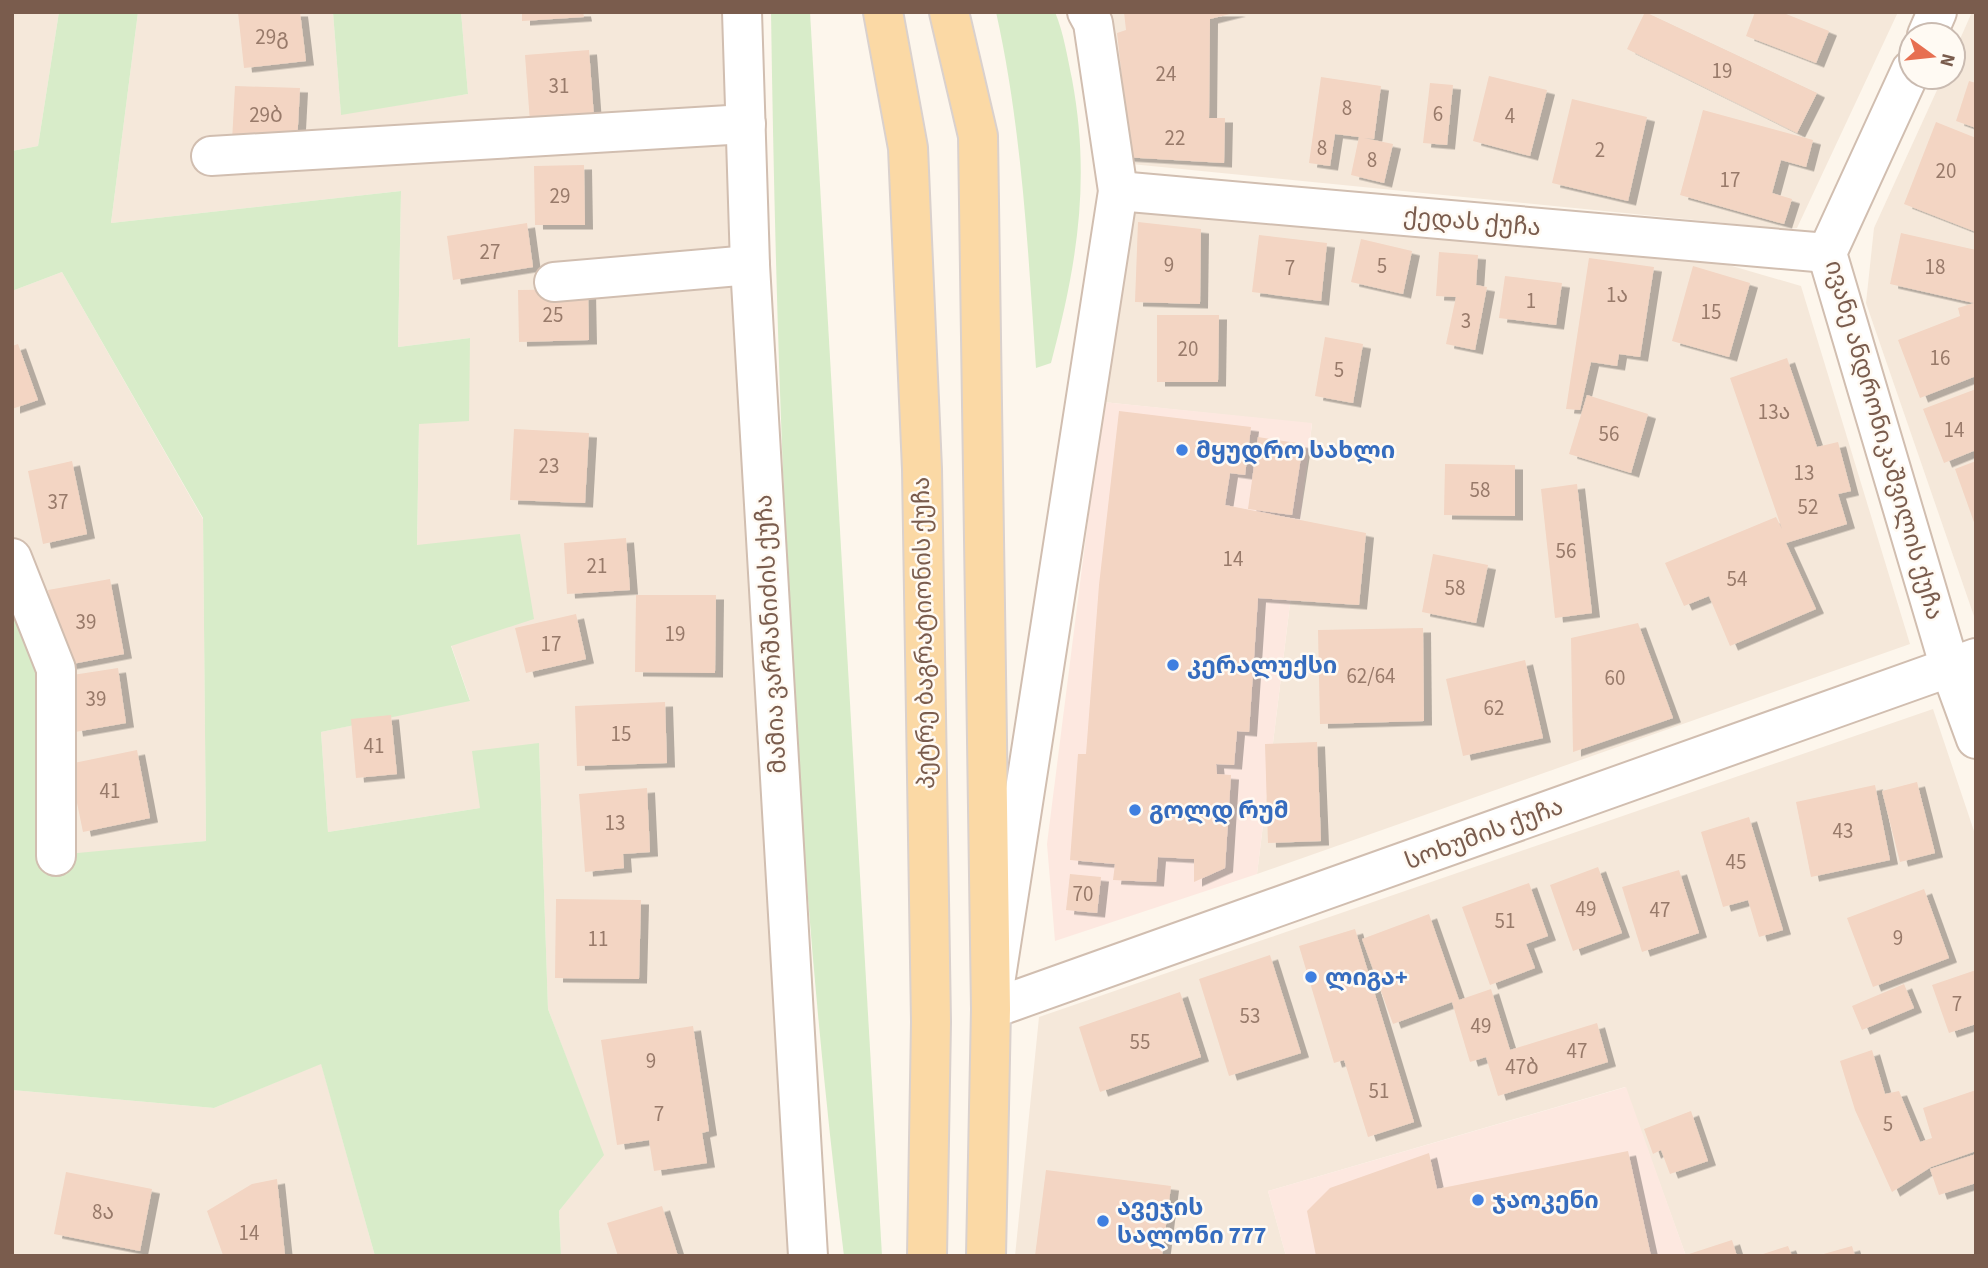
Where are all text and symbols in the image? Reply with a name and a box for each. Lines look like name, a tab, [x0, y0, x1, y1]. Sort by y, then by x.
north arrow	[1897, 21, 1967, 91]
house number: 29გ	[255, 22, 289, 52]
text: N	[1932, 50, 1962, 70]
house number: 19	[1712, 56, 1732, 86]
house number: 24	[1156, 59, 1176, 89]
house number: 31	[549, 71, 569, 101]
house number: 8	[1342, 93, 1352, 123]
house number: 6	[1433, 99, 1443, 129]
house number: 29ბ	[249, 100, 283, 130]
house number: 4	[1505, 101, 1515, 131]
house number: 22	[1165, 123, 1185, 153]
house number: 8	[1317, 133, 1327, 163]
house number: 2	[1595, 135, 1605, 165]
house number: 8	[1367, 145, 1377, 175]
house number: 20	[1936, 156, 1956, 186]
house number: 17	[1720, 165, 1740, 195]
house number: 29	[550, 181, 570, 211]
street label: ქედას ქუჩა	[1402, 199, 1542, 245]
house number: 27	[480, 237, 500, 267]
house number: 9	[1164, 250, 1174, 280]
house number: 5	[1377, 251, 1387, 281]
house number: 18	[1925, 252, 1945, 282]
house number: 7	[1285, 253, 1295, 283]
street label: ივანე ანდრონიკაშვილის ქუჩა	[1816, 256, 1952, 624]
house number: 1ა	[1606, 280, 1628, 310]
house number: 1	[1526, 286, 1536, 316]
house number: 15	[1701, 297, 1721, 327]
house number: 25	[543, 300, 563, 330]
house number: 3	[1461, 306, 1471, 336]
house number: 20	[1178, 334, 1198, 364]
house number: 16	[1930, 343, 1950, 373]
house number: 5	[1334, 355, 1344, 385]
house number: 13ა	[1758, 397, 1790, 427]
house number: 14	[1944, 415, 1964, 445]
house number: 56	[1599, 419, 1619, 449]
place label: მყუდრო სახლი	[1196, 433, 1395, 468]
marker: მყუდრო სახლი	[1174, 442, 1190, 458]
house number: 23	[539, 451, 559, 481]
house number: 13	[1794, 458, 1814, 488]
house number: 58	[1470, 475, 1490, 505]
street label: პეტრე ბაგრატიონის ქუჩა	[904, 476, 944, 790]
house number: 37	[48, 487, 68, 517]
house number: 52	[1798, 492, 1818, 522]
street label: მამია ვარშანიძის ქუჩა	[746, 494, 796, 774]
house number: 56	[1556, 536, 1576, 566]
house number: 14	[1223, 544, 1243, 574]
house number: 21	[587, 551, 607, 581]
house number: 54	[1727, 564, 1747, 594]
house number: 58	[1445, 573, 1465, 603]
house number: 39	[76, 607, 96, 637]
house number: 19	[665, 619, 685, 649]
house number: 17	[541, 629, 561, 659]
place label: კერალუქსი	[1187, 648, 1337, 683]
marker: კერალუქსი	[1165, 657, 1181, 673]
house number: 62/64	[1346, 661, 1396, 691]
house number: 60	[1605, 663, 1625, 693]
house number: 39	[86, 684, 106, 714]
house number: 62	[1484, 693, 1504, 723]
house number: 15	[611, 719, 631, 749]
house number: 41	[364, 731, 384, 761]
house number: 41	[100, 776, 120, 806]
street label: სოხუმის ქუჩა	[1400, 789, 1568, 879]
place label: გოლდ რუმ	[1149, 793, 1289, 828]
marker: გოლდ რუმ	[1127, 802, 1143, 818]
house number: 13	[605, 808, 625, 838]
house number: 43	[1833, 816, 1853, 846]
house number: 45	[1726, 847, 1746, 877]
house number: 70	[1073, 879, 1093, 909]
house number: 49	[1576, 894, 1596, 924]
house number: 47	[1650, 895, 1670, 925]
house number: 51	[1495, 906, 1515, 936]
house number: 9	[1893, 923, 1903, 953]
house number: 11	[588, 924, 608, 954]
place label: ლიგა+	[1325, 960, 1408, 995]
marker: ლიგა+	[1303, 969, 1319, 985]
house number: 7	[1952, 989, 1962, 1019]
house number: 53	[1240, 1001, 1260, 1031]
house number: 49	[1471, 1011, 1491, 1041]
house number: 55	[1130, 1027, 1150, 1057]
house number: 47	[1567, 1036, 1587, 1066]
house number: 9	[646, 1046, 656, 1076]
house number: 47ბ	[1505, 1052, 1539, 1082]
house number: 51	[1369, 1076, 1389, 1106]
house number: 7	[654, 1099, 664, 1129]
house number: 5	[1883, 1109, 1893, 1139]
place label: ჯაოკენი	[1492, 1183, 1599, 1218]
place label: ავეჯის სალონი 777	[1117, 1190, 1267, 1253]
marker: ჯაოკენი	[1470, 1192, 1486, 1208]
house number: 8ა	[92, 1197, 114, 1227]
marker: ავეჯის სალონი 777	[1095, 1213, 1111, 1229]
house number: 14	[239, 1218, 259, 1248]

